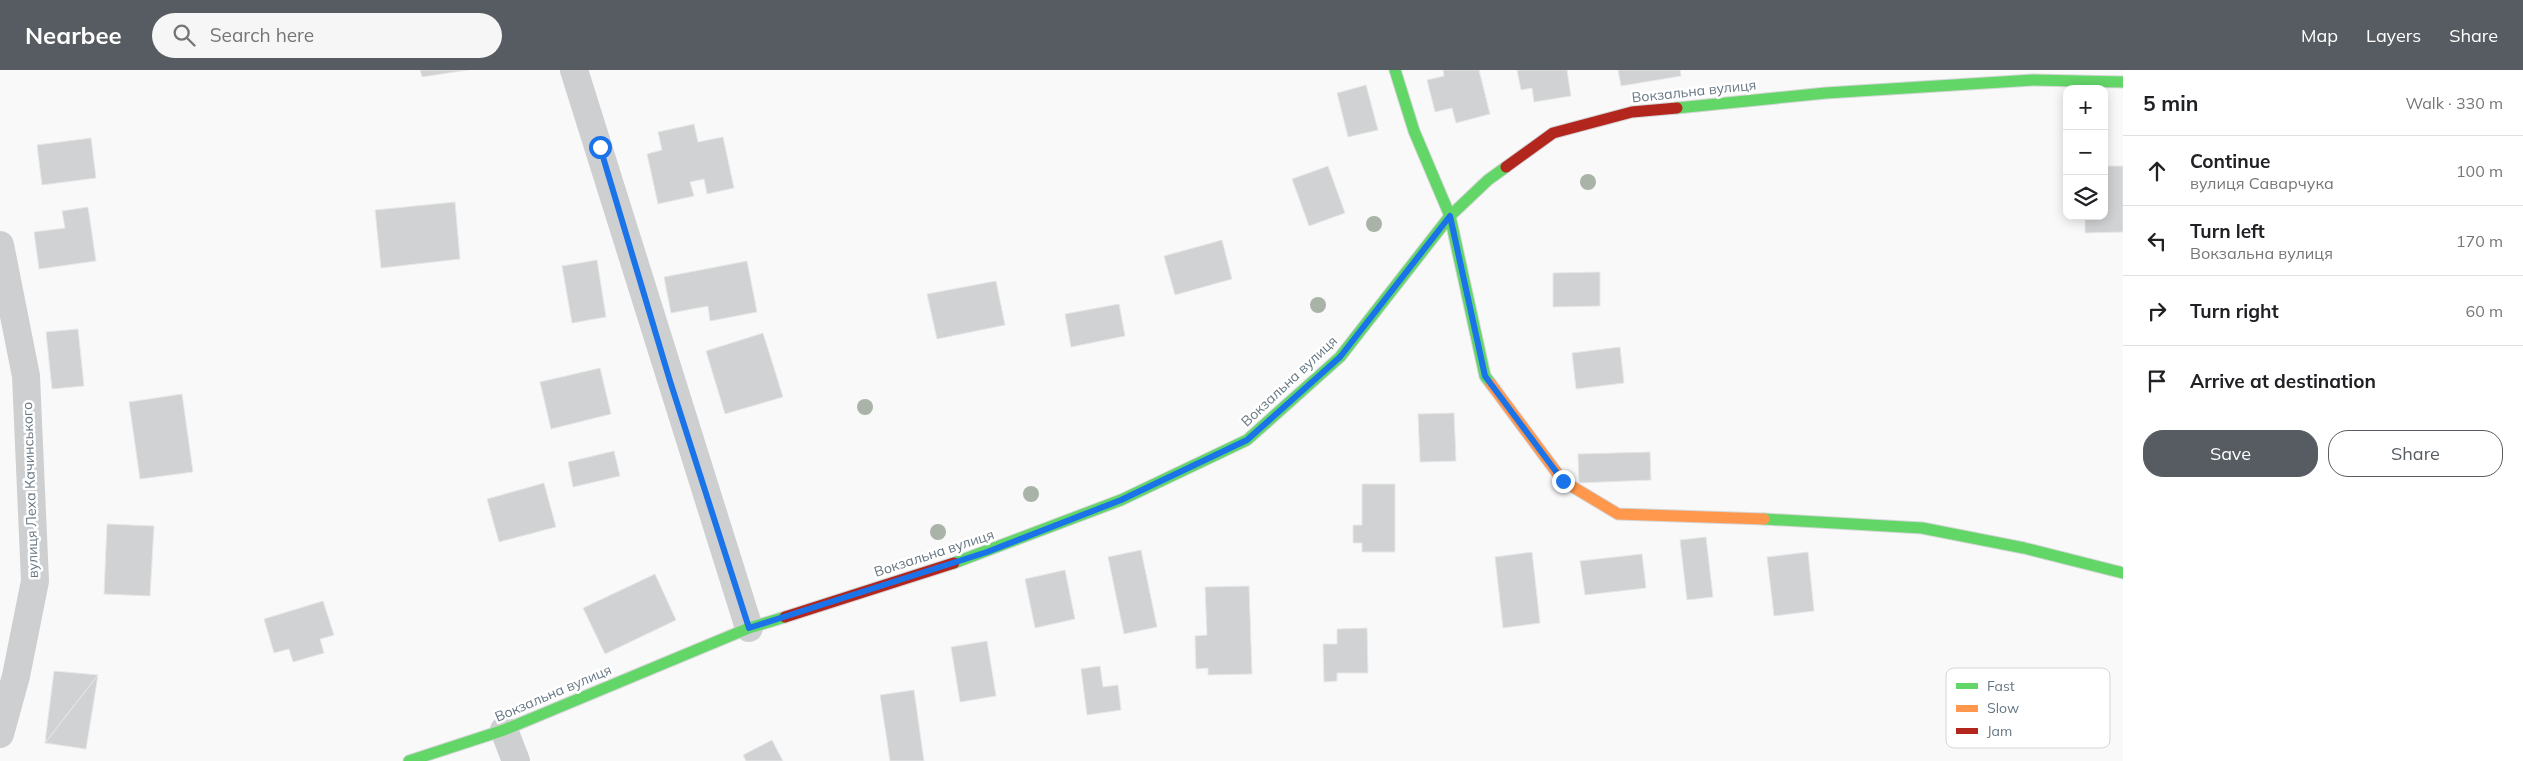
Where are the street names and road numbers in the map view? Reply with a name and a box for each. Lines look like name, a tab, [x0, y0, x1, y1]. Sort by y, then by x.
street label: Вокзальна вулиця	[1631, 76, 1757, 106]
street label: Вокзальна вулиця	[1237, 332, 1341, 430]
street label: вулиця Леха Качинського	[18, 401, 42, 579]
street label: Вокзальна вулиця	[872, 525, 996, 581]
street label: Вокзальна вулиця	[492, 660, 614, 726]

